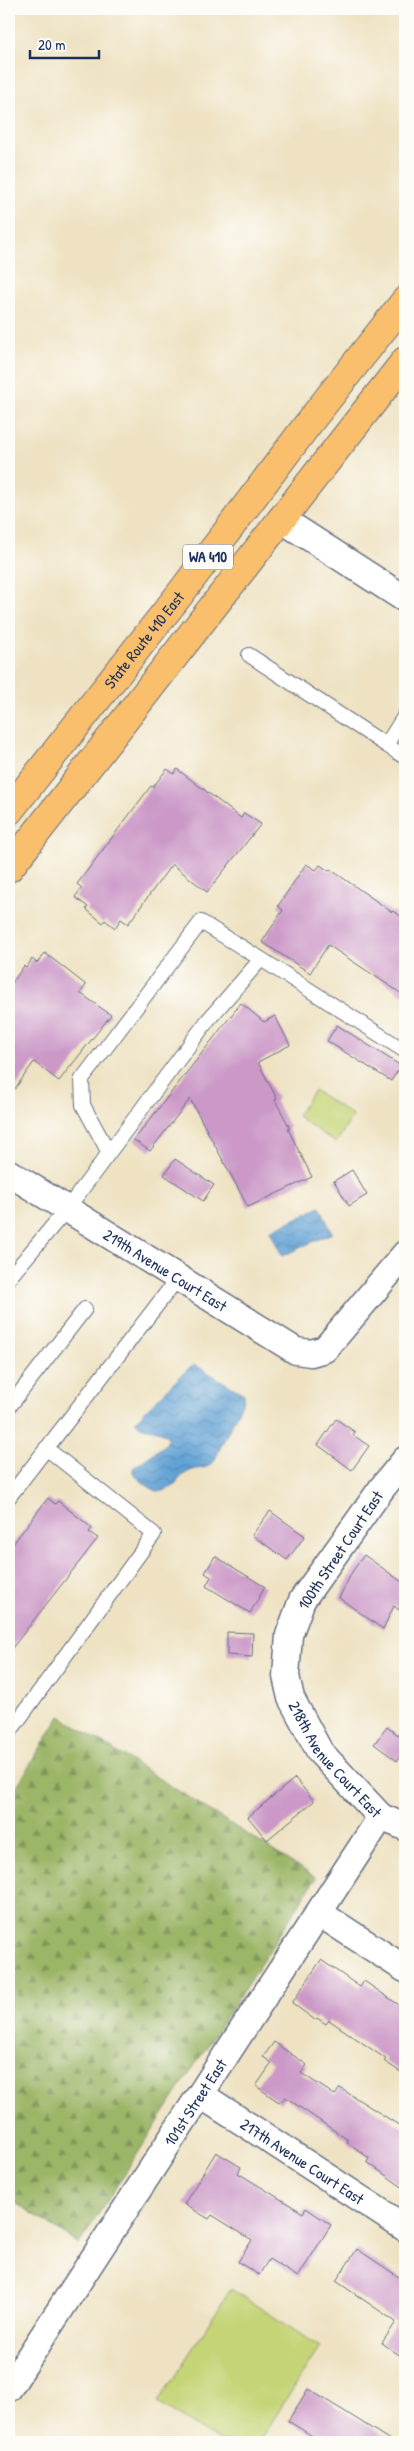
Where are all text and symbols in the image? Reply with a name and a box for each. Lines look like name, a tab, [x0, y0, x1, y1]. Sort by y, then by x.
scale bar	[30, 28, 99, 60]
text: 20 m	[38, 34, 65, 55]
road number: WA 410	[183, 544, 233, 570]
street label: State Route 410 East	[99, 586, 189, 693]
street label: 219th Avenue Court East	[99, 1223, 232, 1317]
street label: 100th Street Court East	[292, 1486, 388, 1614]
street label: 218th Avenue Court East	[284, 1697, 387, 1823]
street label: 101st Street East	[159, 2054, 232, 2150]
street label: 217th Avenue Court East	[236, 2113, 369, 2210]

